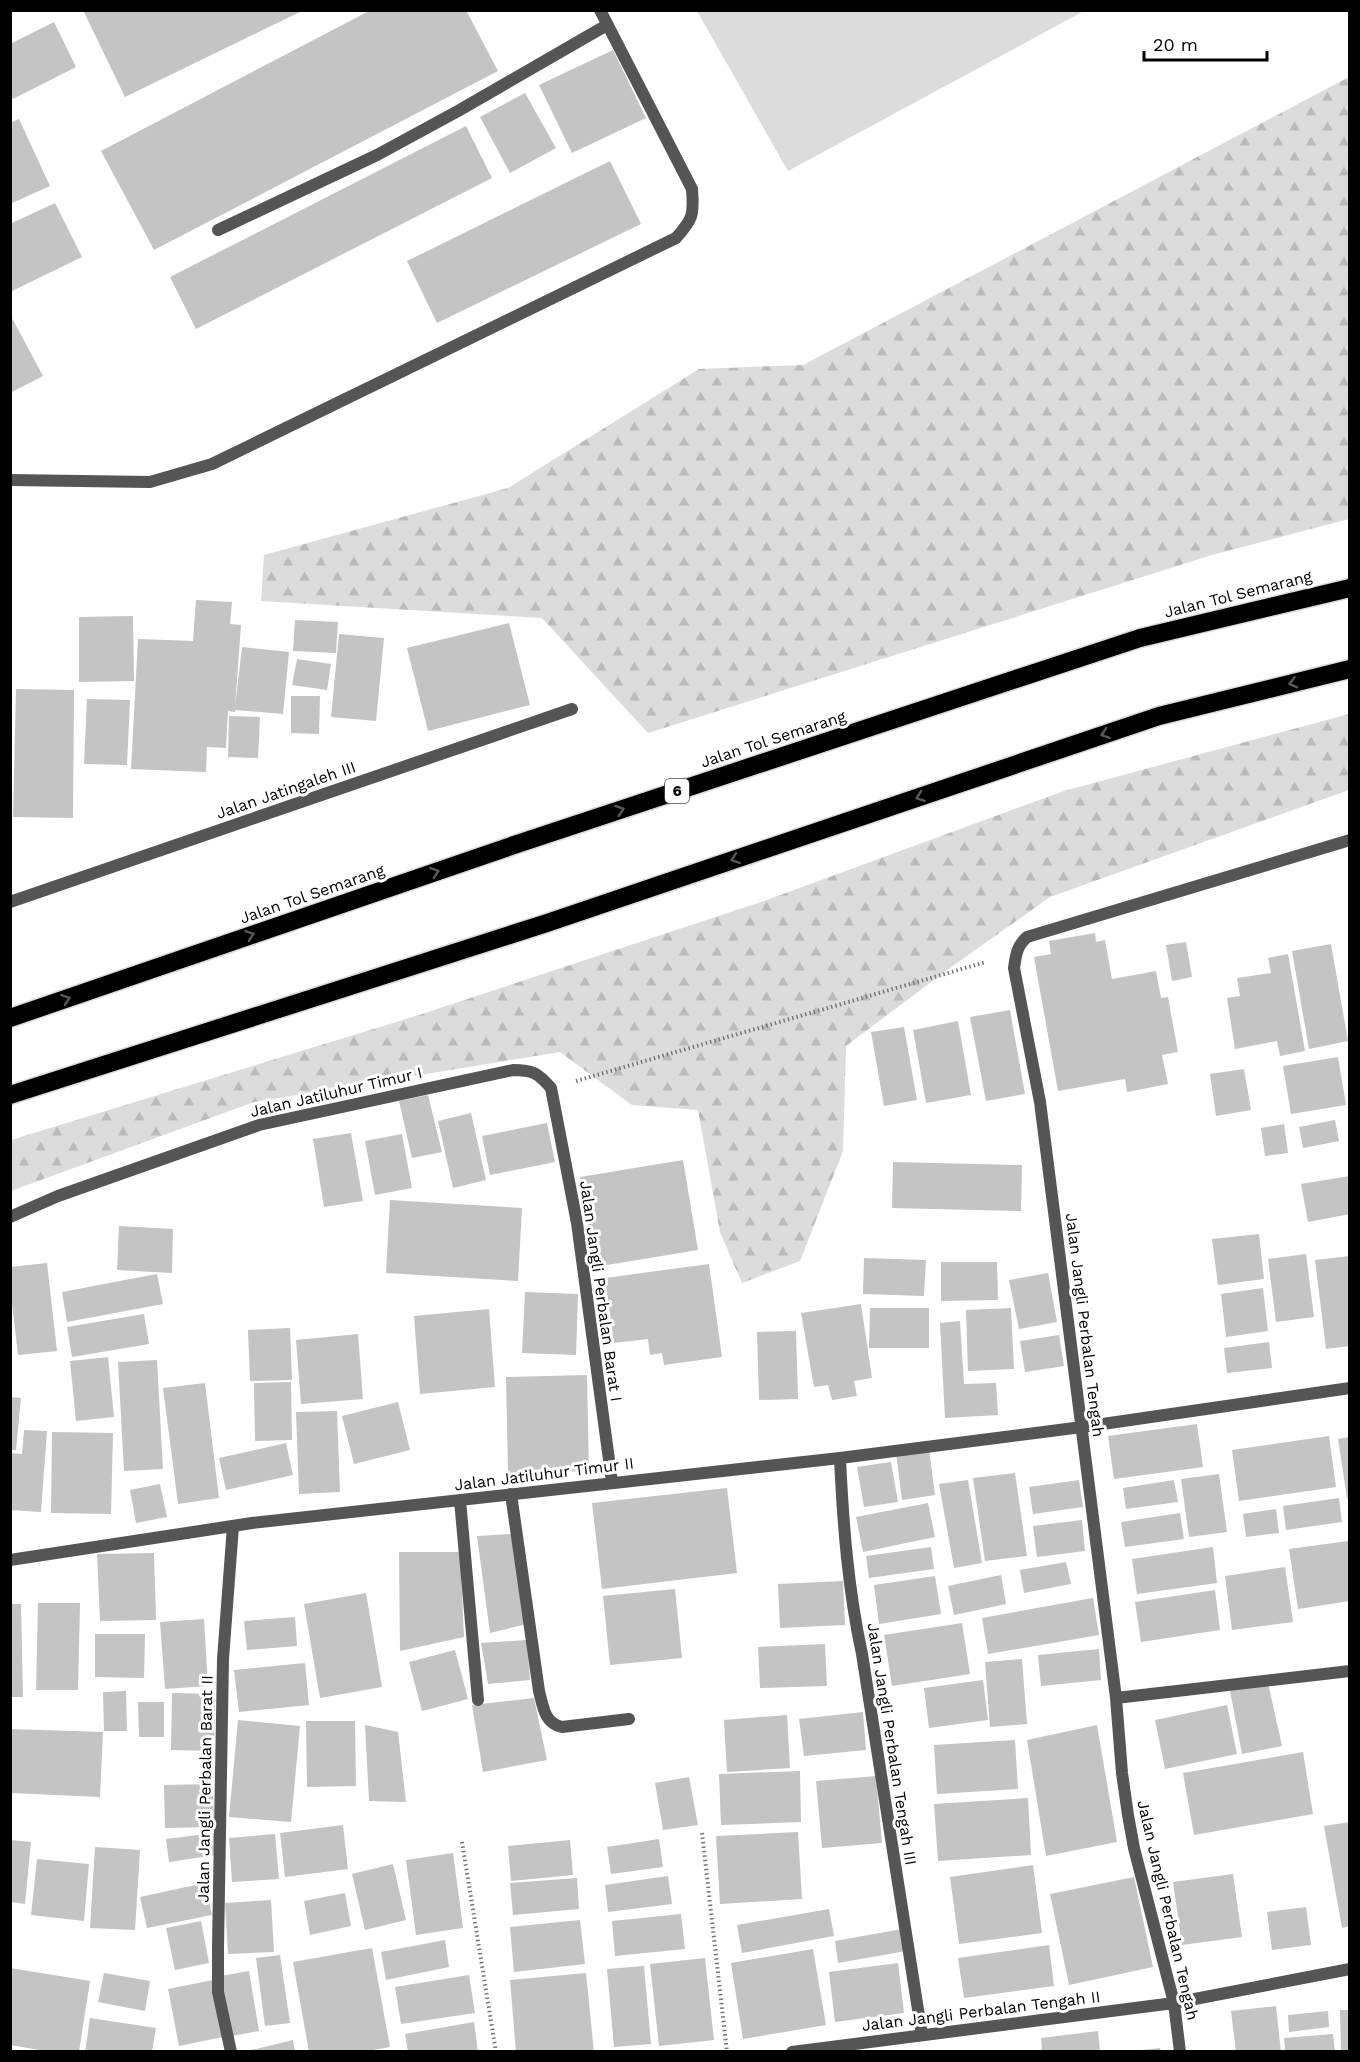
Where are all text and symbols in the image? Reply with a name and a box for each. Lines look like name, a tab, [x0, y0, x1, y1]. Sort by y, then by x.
scale bar	[1144, 24, 1267, 62]
text: 20 m	[1153, 34, 1198, 55]
street label: Jalan Tol Semarang	[1162, 566, 1314, 622]
one-way arrow	[1288, 676, 1298, 689]
street label: Jalan Tol Semarang	[698, 706, 848, 771]
one-way arrow	[1100, 727, 1111, 740]
street label: Jalan Jatingaleh III	[214, 757, 358, 823]
road number: 6	[665, 779, 689, 803]
one-way arrow	[915, 789, 926, 802]
one-way arrow	[614, 805, 625, 817]
one-way arrow	[730, 852, 741, 865]
street label: Jalan Tol Semarang	[237, 860, 387, 928]
one-way arrow	[429, 867, 440, 880]
one-way arrow	[244, 930, 255, 943]
one-way arrow	[60, 993, 71, 1006]
street label: Jalan Jatiluhur Timur I	[248, 1063, 424, 1121]
street label: Jalan Jangli Perbalan Barat I	[576, 1179, 626, 1403]
street label: Jalan Jangli Perbalan Tengah	[1062, 1212, 1108, 1438]
street label: Jalan Jatiluhur Timur II	[453, 1454, 635, 1494]
street label: Jalan Jangli Perbalan Tengah III	[863, 1621, 921, 1867]
street label: Jalan Jangli Perbalan Barat II	[194, 1675, 216, 1903]
street label: Jalan Jangli Perbalan Tengah	[1133, 1798, 1203, 2022]
street label: Jalan Jangli Perbalan Tengah II	[861, 1987, 1101, 2035]

